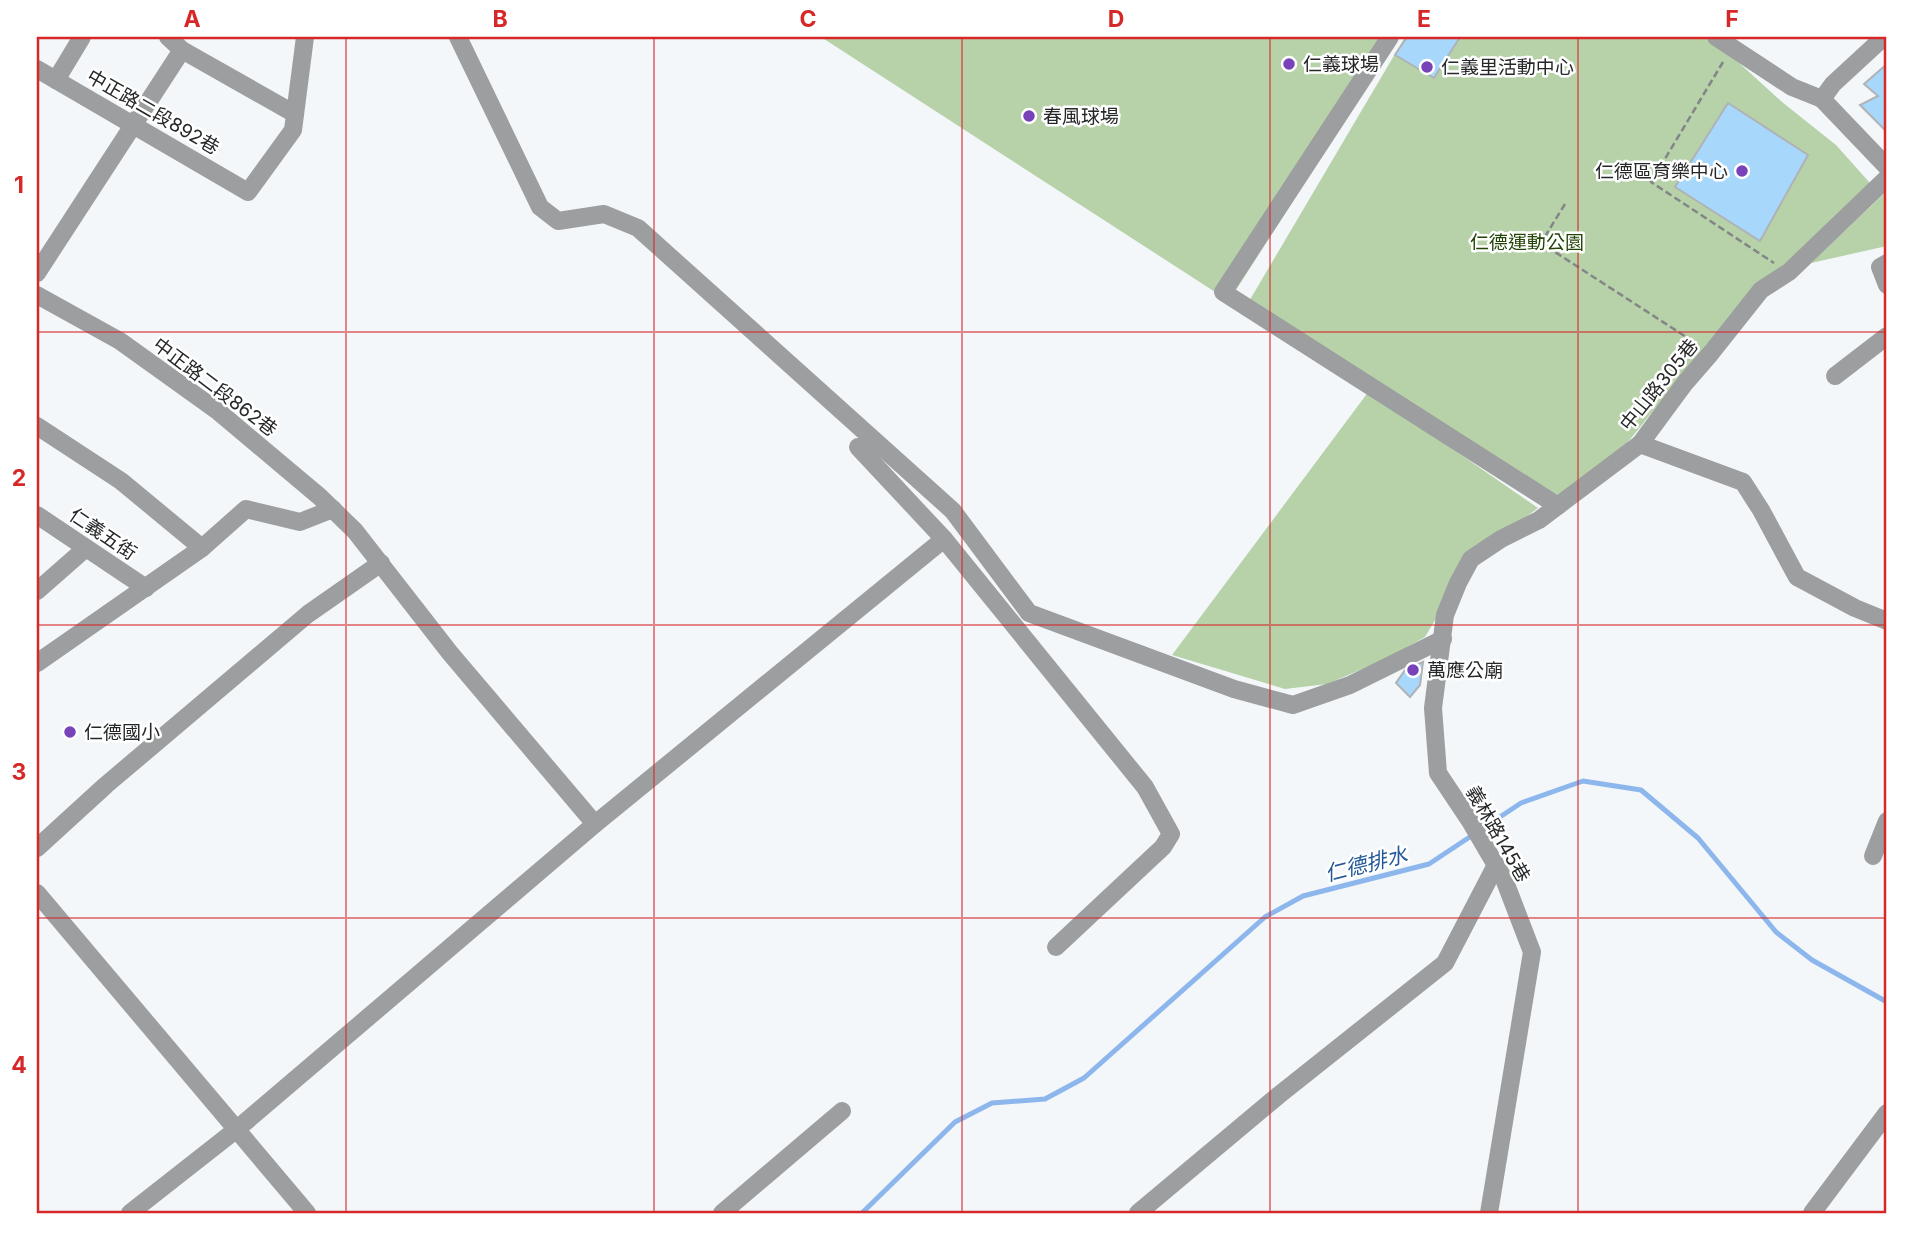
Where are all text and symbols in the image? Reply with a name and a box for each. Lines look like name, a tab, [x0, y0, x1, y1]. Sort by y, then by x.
text: A	[183, 5, 201, 33]
text: B	[492, 5, 508, 33]
text: C	[799, 5, 817, 33]
text: D	[1108, 5, 1124, 33]
text: E	[1417, 5, 1431, 33]
text: F	[1725, 5, 1739, 33]
place label: 仁義球場	[1303, 53, 1379, 76]
marker: 仁義球場	[1281, 56, 1297, 72]
place label: 仁義里活動中心	[1441, 56, 1574, 79]
marker: 仁義里活動中心	[1419, 59, 1435, 75]
street label: 中正路二段892巷	[83, 65, 223, 159]
place label: 春風球場	[1043, 105, 1119, 128]
marker: 春風球場	[1021, 108, 1037, 124]
place label: 仁德區育樂中心	[1595, 160, 1728, 183]
marker: 仁德區育樂中心	[1734, 163, 1750, 179]
text: 1	[14, 171, 24, 199]
park label: 仁德運動公園	[1470, 231, 1584, 254]
street label: 中正路二段862巷	[149, 333, 281, 441]
street label: 中山路305巷	[1615, 335, 1703, 435]
text: 2	[12, 464, 26, 492]
street label: 仁義五街	[65, 503, 141, 565]
place label: 萬應公廟	[1427, 659, 1503, 682]
marker: 萬應公廟	[1405, 662, 1421, 678]
place label: 仁德國小	[84, 721, 160, 744]
marker: 仁德國小	[62, 724, 78, 740]
text: 3	[12, 758, 26, 786]
street label: 義林路145巷	[1461, 782, 1535, 886]
water label: 仁德排水	[1322, 841, 1411, 886]
text: 4	[11, 1051, 27, 1079]

